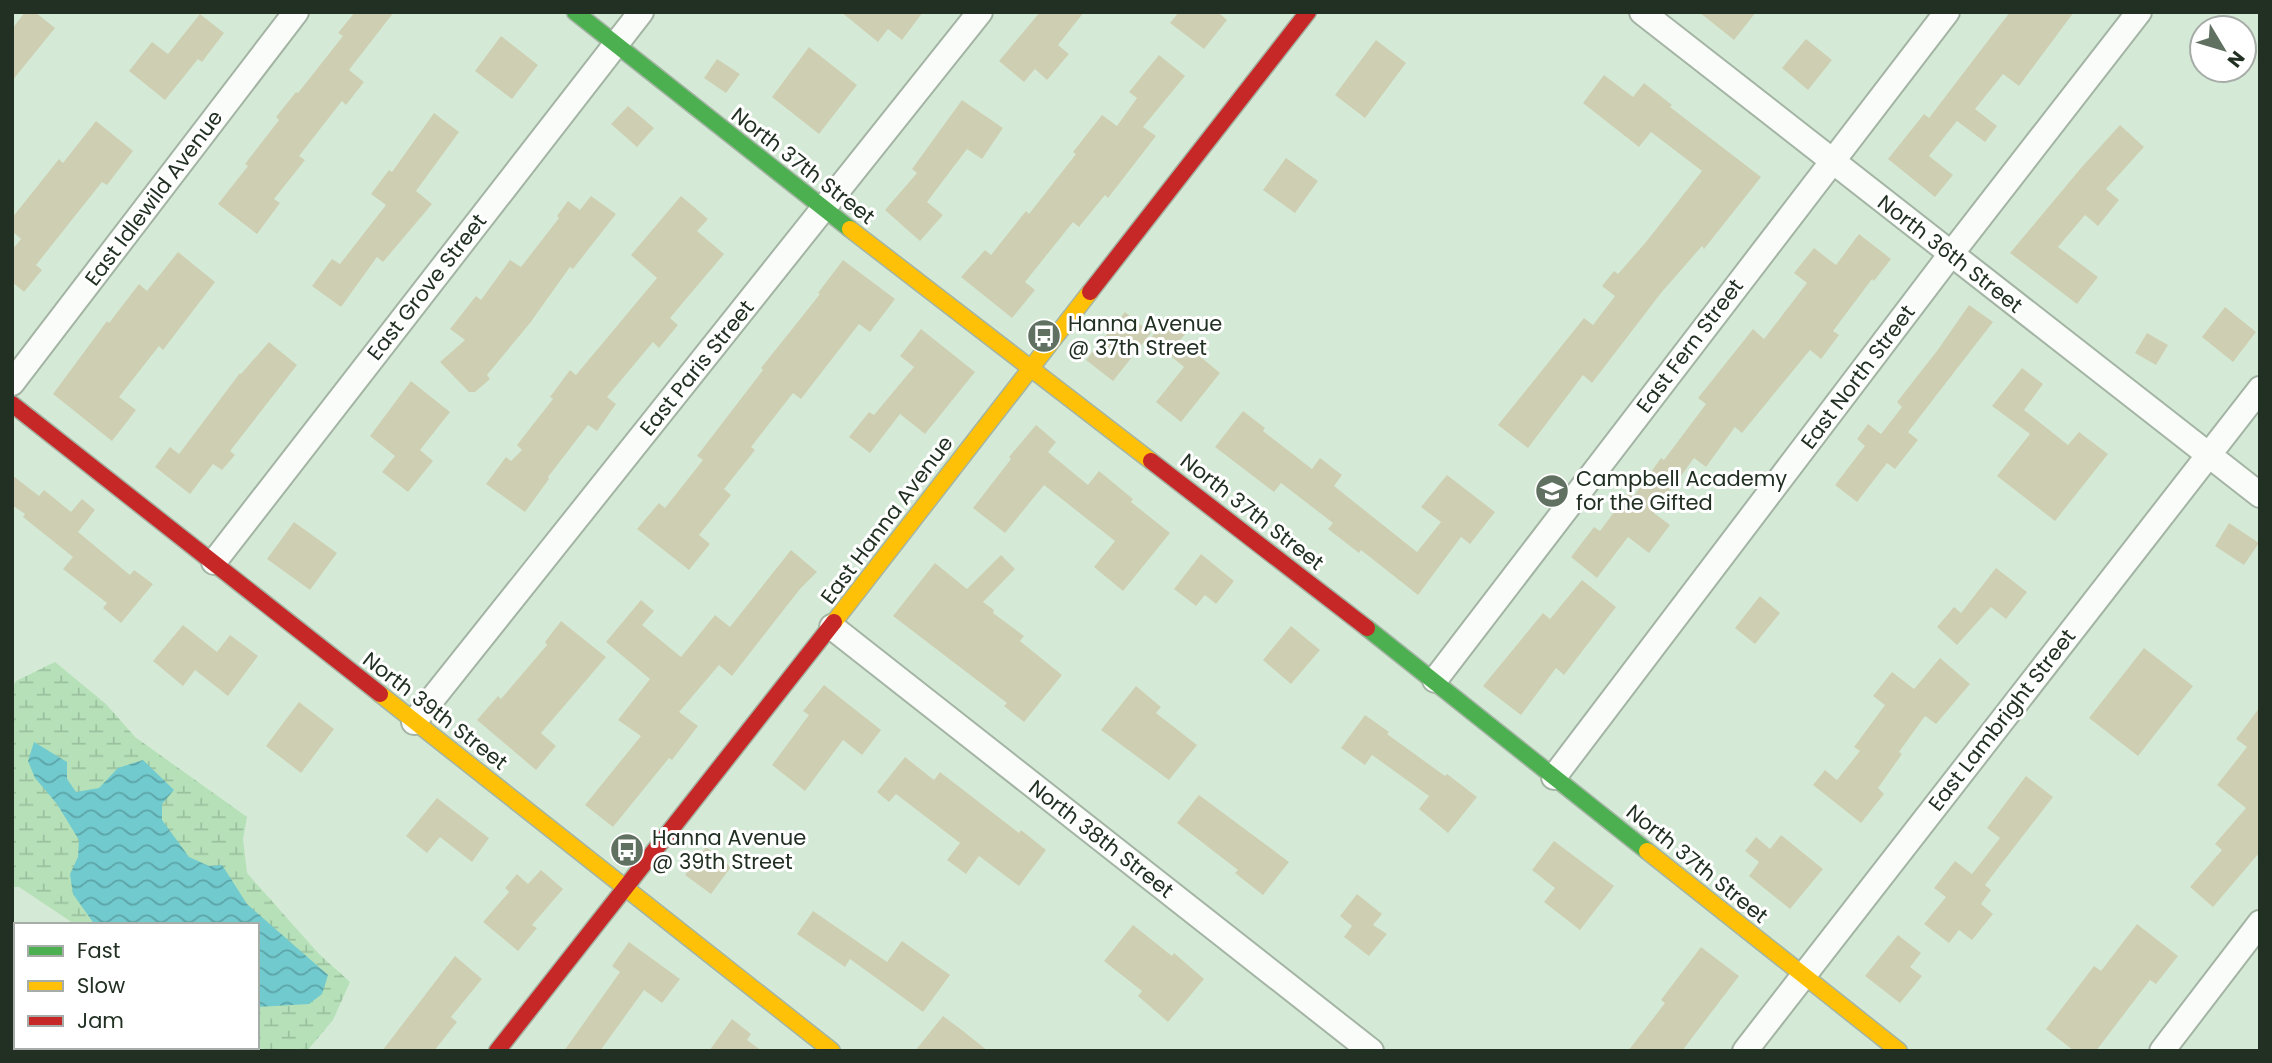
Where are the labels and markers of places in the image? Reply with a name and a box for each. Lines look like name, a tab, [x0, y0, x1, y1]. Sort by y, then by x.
place label: Hanna Avenue @ 37th Street	[1068, 309, 1222, 362]
bus stop icon: Hanna Avenue @ 37th Street	[1025, 317, 1063, 355]
place label: Campbell Academy for the Gifted	[1576, 464, 1787, 517]
school or university icon: Campbell Academy for the Gifted	[1533, 472, 1571, 510]
place label: Hanna Avenue @ 39th Street	[652, 823, 806, 876]
bus stop icon: Hanna Avenue @ 39th Street	[608, 831, 646, 869]

